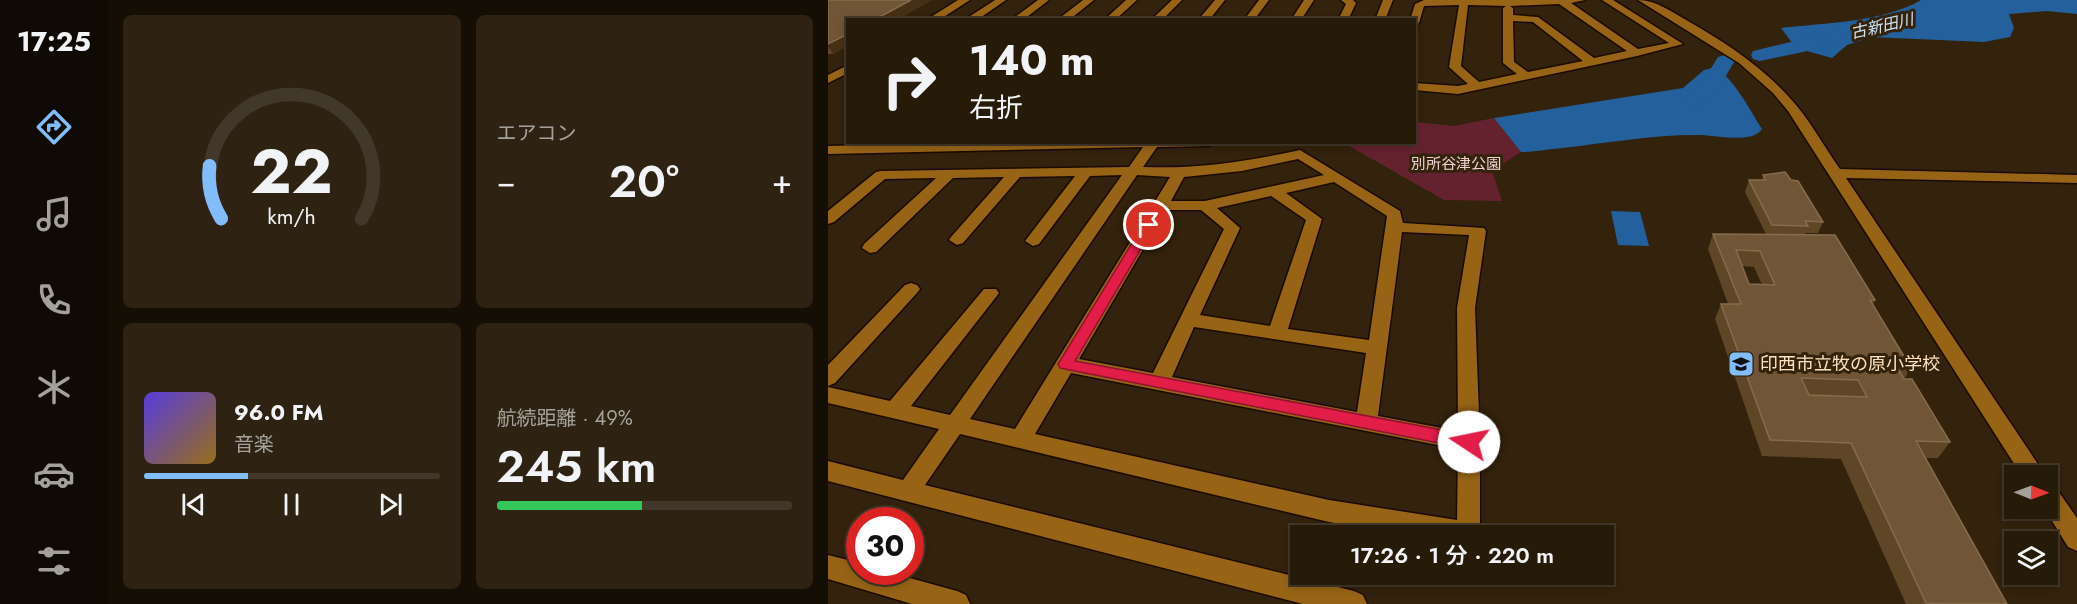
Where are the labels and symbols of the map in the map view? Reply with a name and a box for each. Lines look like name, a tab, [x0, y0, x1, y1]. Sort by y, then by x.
water label: 古新田川	[1848, 7, 1918, 44]
park label: 別所谷津公園	[1411, 153, 1501, 175]
pin	[1123, 199, 1174, 250]
school or university icon: 印西市立牧の原小学校	[1726, 349, 1756, 379]
place label: 印西市立牧の原小学校	[1760, 351, 1940, 377]
position arrow	[1437, 410, 1501, 474]
north arrow	[2004, 465, 2058, 519]
speed limit sign: 30	[846, 507, 924, 585]

